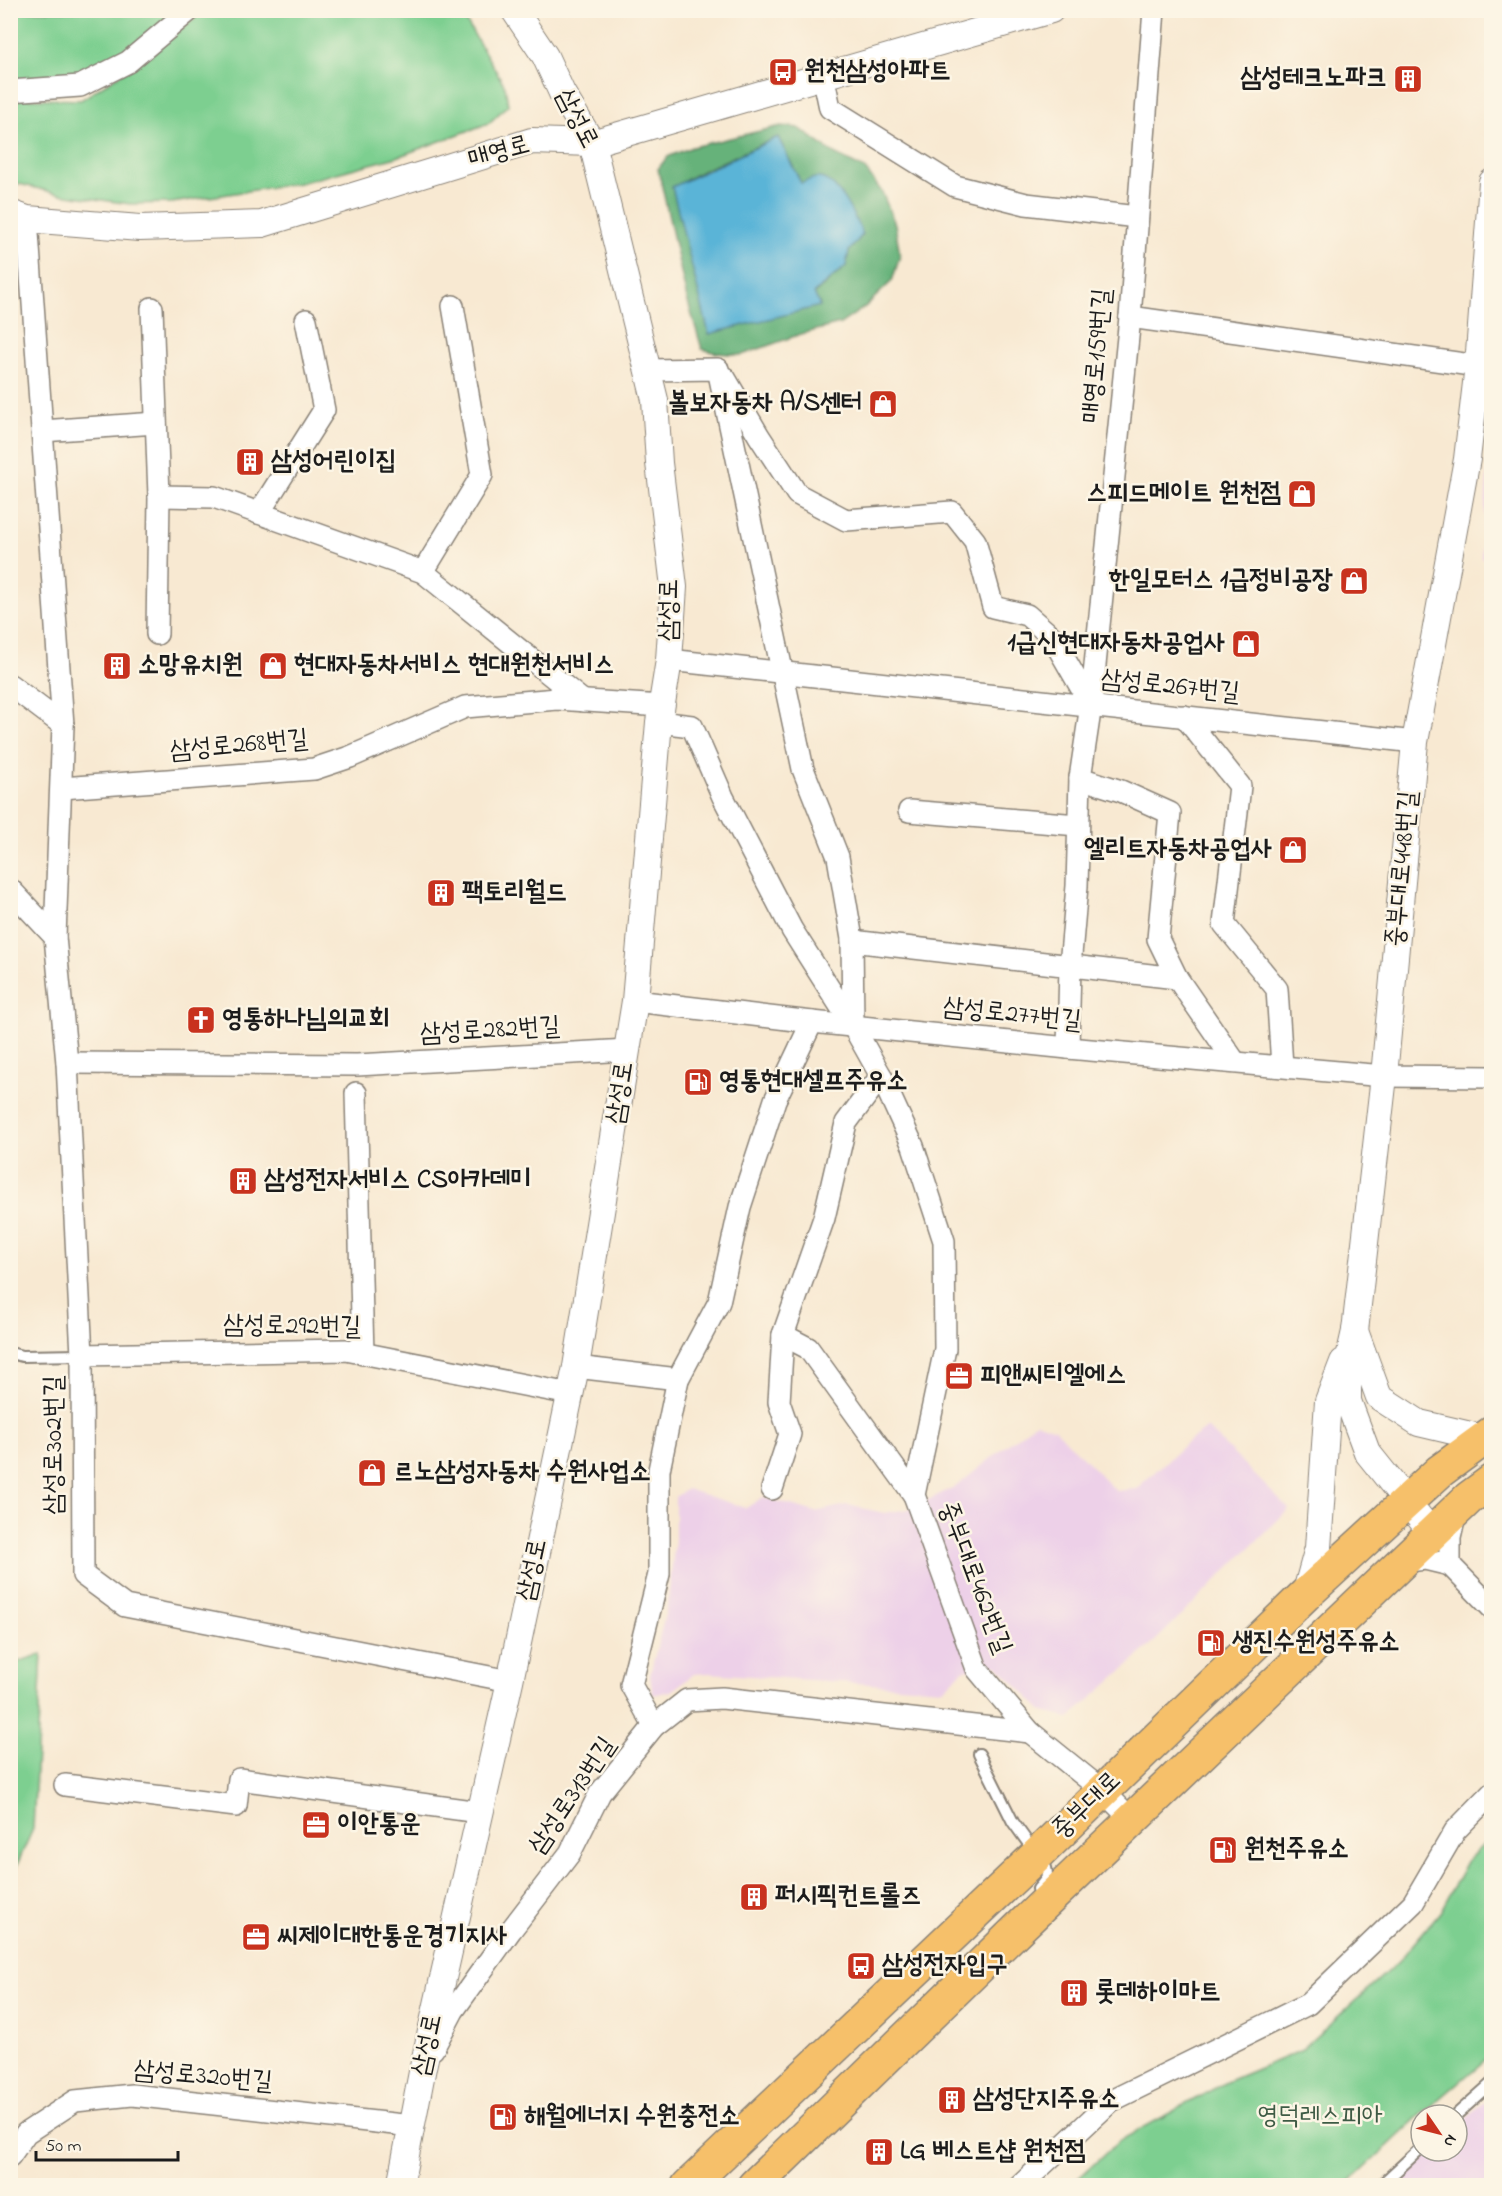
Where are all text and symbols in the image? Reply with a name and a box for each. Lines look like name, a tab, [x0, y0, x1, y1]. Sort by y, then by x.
place label: 원천삼성아파트	[804, 53, 951, 91]
bus stop icon: 원천삼성아파트	[767, 56, 799, 88]
place label: 삼성테크노파크	[1240, 60, 1387, 98]
building icon: 삼성테크노파크	[1392, 63, 1424, 95]
street label: 삼성로	[545, 82, 607, 156]
street label: 매영로	[464, 127, 534, 179]
street label: 매영로159번길	[1073, 287, 1123, 425]
place label: 볼보자동차 A/S센터	[668, 385, 862, 423]
shop icon: 볼보자동차 A/S센터	[867, 388, 899, 420]
place label: 삼성어린이집	[270, 443, 397, 481]
building icon: 삼성어린이집	[234, 446, 266, 478]
place label: 스피드메이트 원천점	[1086, 475, 1281, 513]
shop icon: 스피드메이트 원천점	[1286, 478, 1318, 510]
place label: 한일모터스 1급정비공장	[1108, 562, 1333, 600]
shop icon: 한일모터스 1급정비공장	[1338, 565, 1370, 597]
street label: 삼성로	[650, 578, 690, 642]
place label: 1급신현대자동차공업사	[1008, 625, 1225, 663]
shop icon: 1급신현대자동차공업사	[1230, 628, 1262, 660]
place label: 소망유치원	[138, 647, 243, 685]
place label: 현대자동차서비스 현대원천서비스	[294, 647, 614, 685]
building icon: 소망유치원	[101, 650, 133, 682]
shop icon: 현대자동차서비스 현대원천서비스	[257, 650, 289, 682]
street label: 삼성로267번길	[1099, 661, 1242, 713]
street label: 삼성로268번길	[168, 721, 310, 771]
street label: 중부대로448번길	[1377, 789, 1429, 949]
place label: 엘리트자동차공업사	[1084, 831, 1272, 869]
shop icon: 엘리트자동차공업사	[1277, 834, 1309, 866]
place label: 팩토리월드	[462, 874, 567, 912]
building icon: 팩토리월드	[425, 877, 457, 909]
street label: 삼성로277번길	[941, 989, 1083, 1041]
place label: 영통하나님의교회	[222, 1001, 389, 1039]
church icon: 영통하나님의교회	[185, 1004, 217, 1036]
street label: 삼성로282번길	[419, 1008, 561, 1054]
street label: 삼성로	[597, 1059, 645, 1127]
place label: 영통현대셀프주유소	[719, 1063, 907, 1101]
fuel station icon: 영통현대셀프주유소	[682, 1066, 714, 1098]
place label: 삼성전자서비스 CS아카데미	[263, 1162, 532, 1200]
building icon: 삼성전자서비스 CS아카데미	[227, 1165, 259, 1197]
street label: 삼성로292번길	[223, 1307, 362, 1347]
place label: 피앤씨티엘에스	[980, 1357, 1126, 1395]
office icon: 피앤씨티엘에스	[943, 1360, 975, 1392]
street label: 삼성로302번길	[36, 1375, 74, 1515]
place label: 르노삼성자동차 수원사업소	[393, 1454, 651, 1492]
shop icon: 르노삼성자동차 수원사업소	[356, 1457, 388, 1489]
street label: 중부대로462번길	[927, 1496, 1021, 1660]
street label: 삼성로	[508, 1535, 558, 1605]
place label: 생진수원성주유소	[1231, 1624, 1399, 1662]
fuel station icon: 생진수원성주유소	[1195, 1627, 1227, 1659]
street label: 삼성로313번길	[520, 1730, 626, 1862]
street label: 중부대로	[1044, 1763, 1130, 1849]
place label: 이안통운	[337, 1806, 421, 1844]
office icon: 이안통운	[300, 1809, 332, 1841]
place label: 원천주유소	[1244, 1831, 1349, 1869]
fuel station icon: 원천주유소	[1207, 1834, 1239, 1866]
place label: 퍼시픽컨트롤즈	[775, 1878, 921, 1916]
building icon: 퍼시픽컨트롤즈	[738, 1881, 770, 1913]
place label: 씨제이대한통운경기지사	[277, 1918, 507, 1956]
office icon: 씨제이대한통운경기지사	[240, 1921, 272, 1953]
place label: 삼성전자입구	[881, 1947, 1008, 1985]
bus stop icon: 삼성전자입구	[845, 1950, 877, 1982]
place label: 롯데하이마트	[1095, 1974, 1221, 2012]
building icon: 롯데하이마트	[1058, 1977, 1090, 2009]
street label: 삼성로	[403, 2010, 453, 2080]
street label: 삼성로320번길	[132, 2052, 274, 2102]
place label: 삼성단지주유소	[972, 2081, 1119, 2119]
building icon: 삼성단지주유소	[936, 2084, 968, 2116]
place label: 해월에너지 수원충전소	[524, 2098, 740, 2136]
park label: 영덕레스피아	[1257, 2098, 1383, 2136]
fuel station icon: 해월에너지 수원충전소	[487, 2101, 519, 2133]
north arrow	[1409, 2103, 1469, 2163]
scale bar	[36, 2124, 178, 2162]
text: N	[1437, 2129, 1463, 2152]
place label: LG 베스트샵 원천점	[900, 2133, 1085, 2171]
text: 50 m	[45, 2134, 82, 2160]
building icon: LG 베스트샵 원천점	[863, 2136, 895, 2168]

